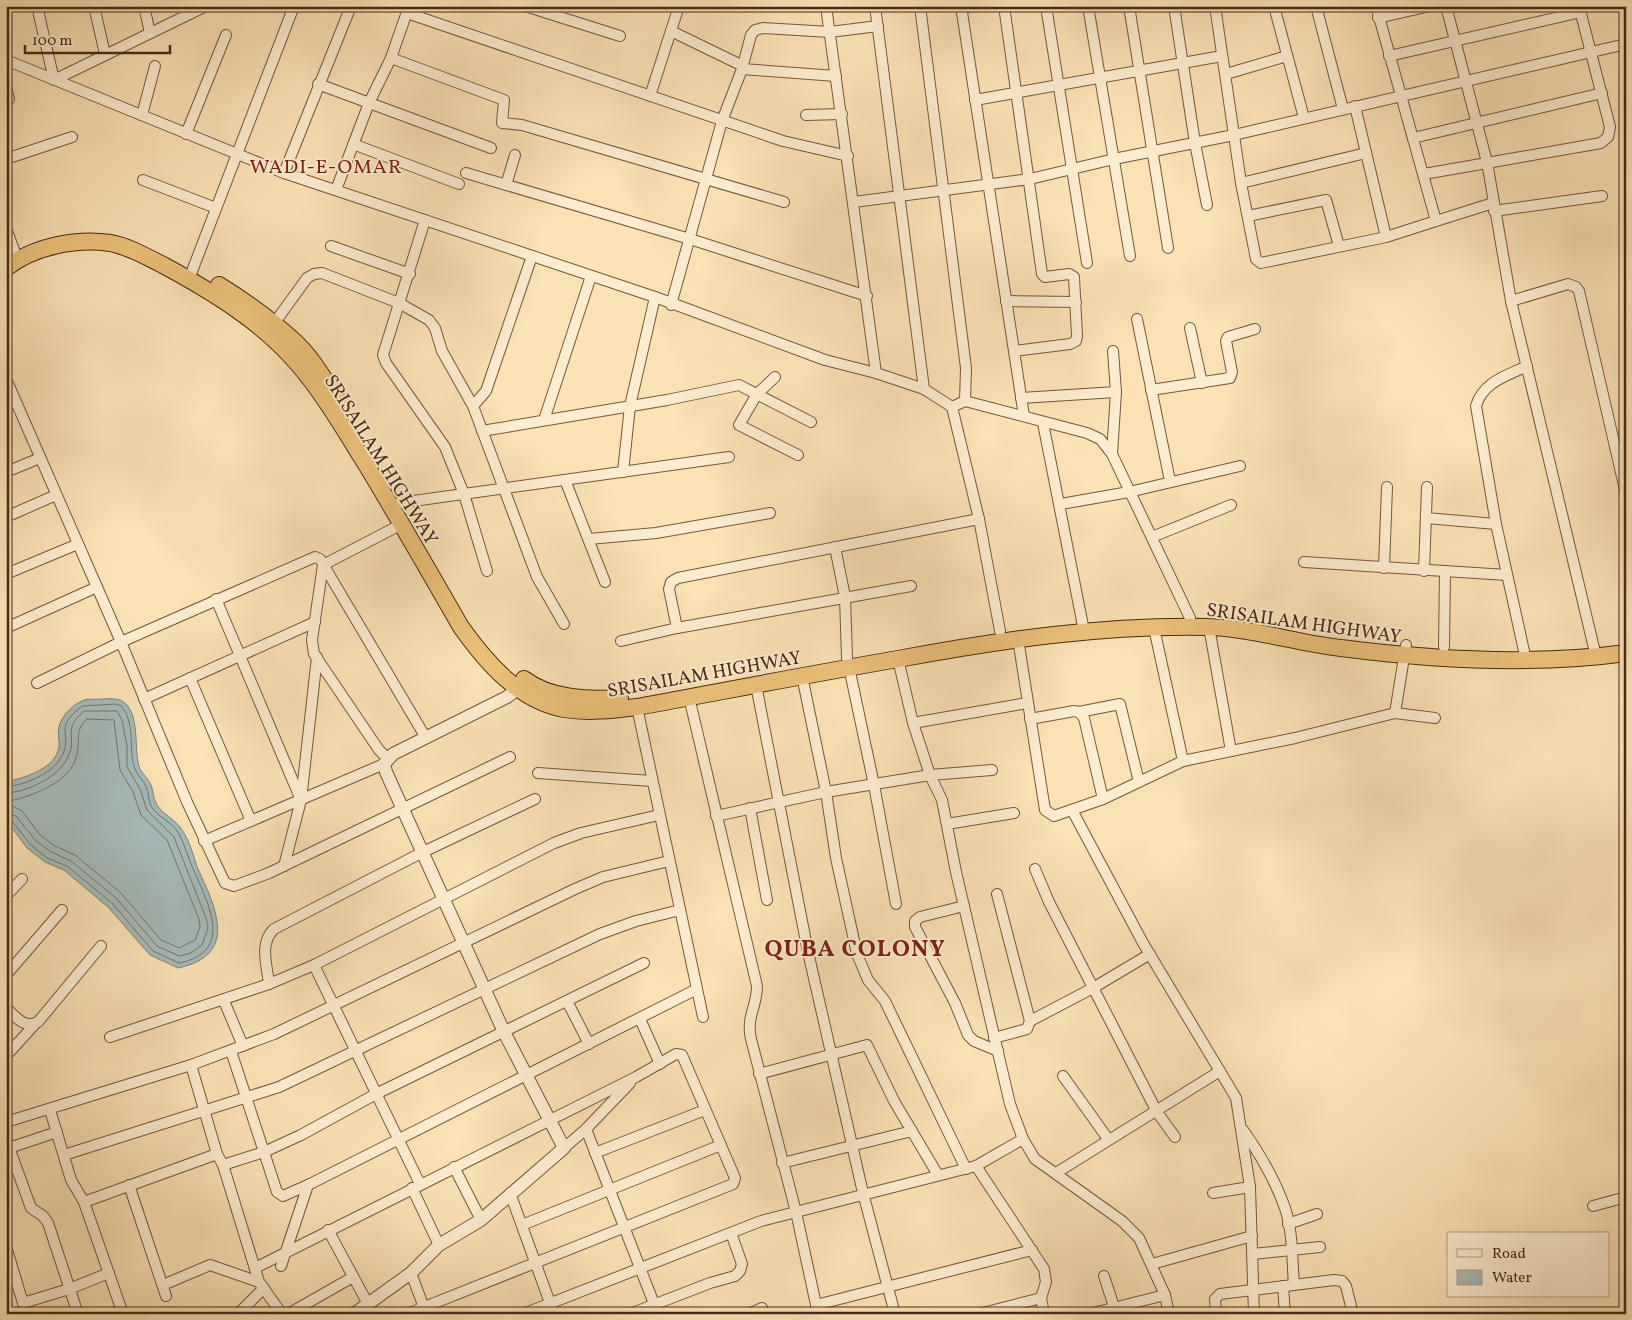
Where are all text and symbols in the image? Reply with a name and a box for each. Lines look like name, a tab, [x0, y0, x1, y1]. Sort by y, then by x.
scale bar	[25, 22, 170, 54]
text: 100 m	[32, 31, 72, 52]
district label: WADI-E-OMAR	[249, 154, 403, 182]
street label: SRISAILAM HIGHWAY	[317, 370, 443, 550]
street label: SRISAILAM HIGHWAY	[1205, 597, 1403, 651]
street label: SRISAILAM HIGHWAY	[605, 645, 803, 705]
district label: QUBA COLONY	[764, 933, 946, 967]
legend	[1447, 1232, 1610, 1298]
text: Road	[1492, 1244, 1526, 1265]
text: Water	[1492, 1268, 1532, 1289]

